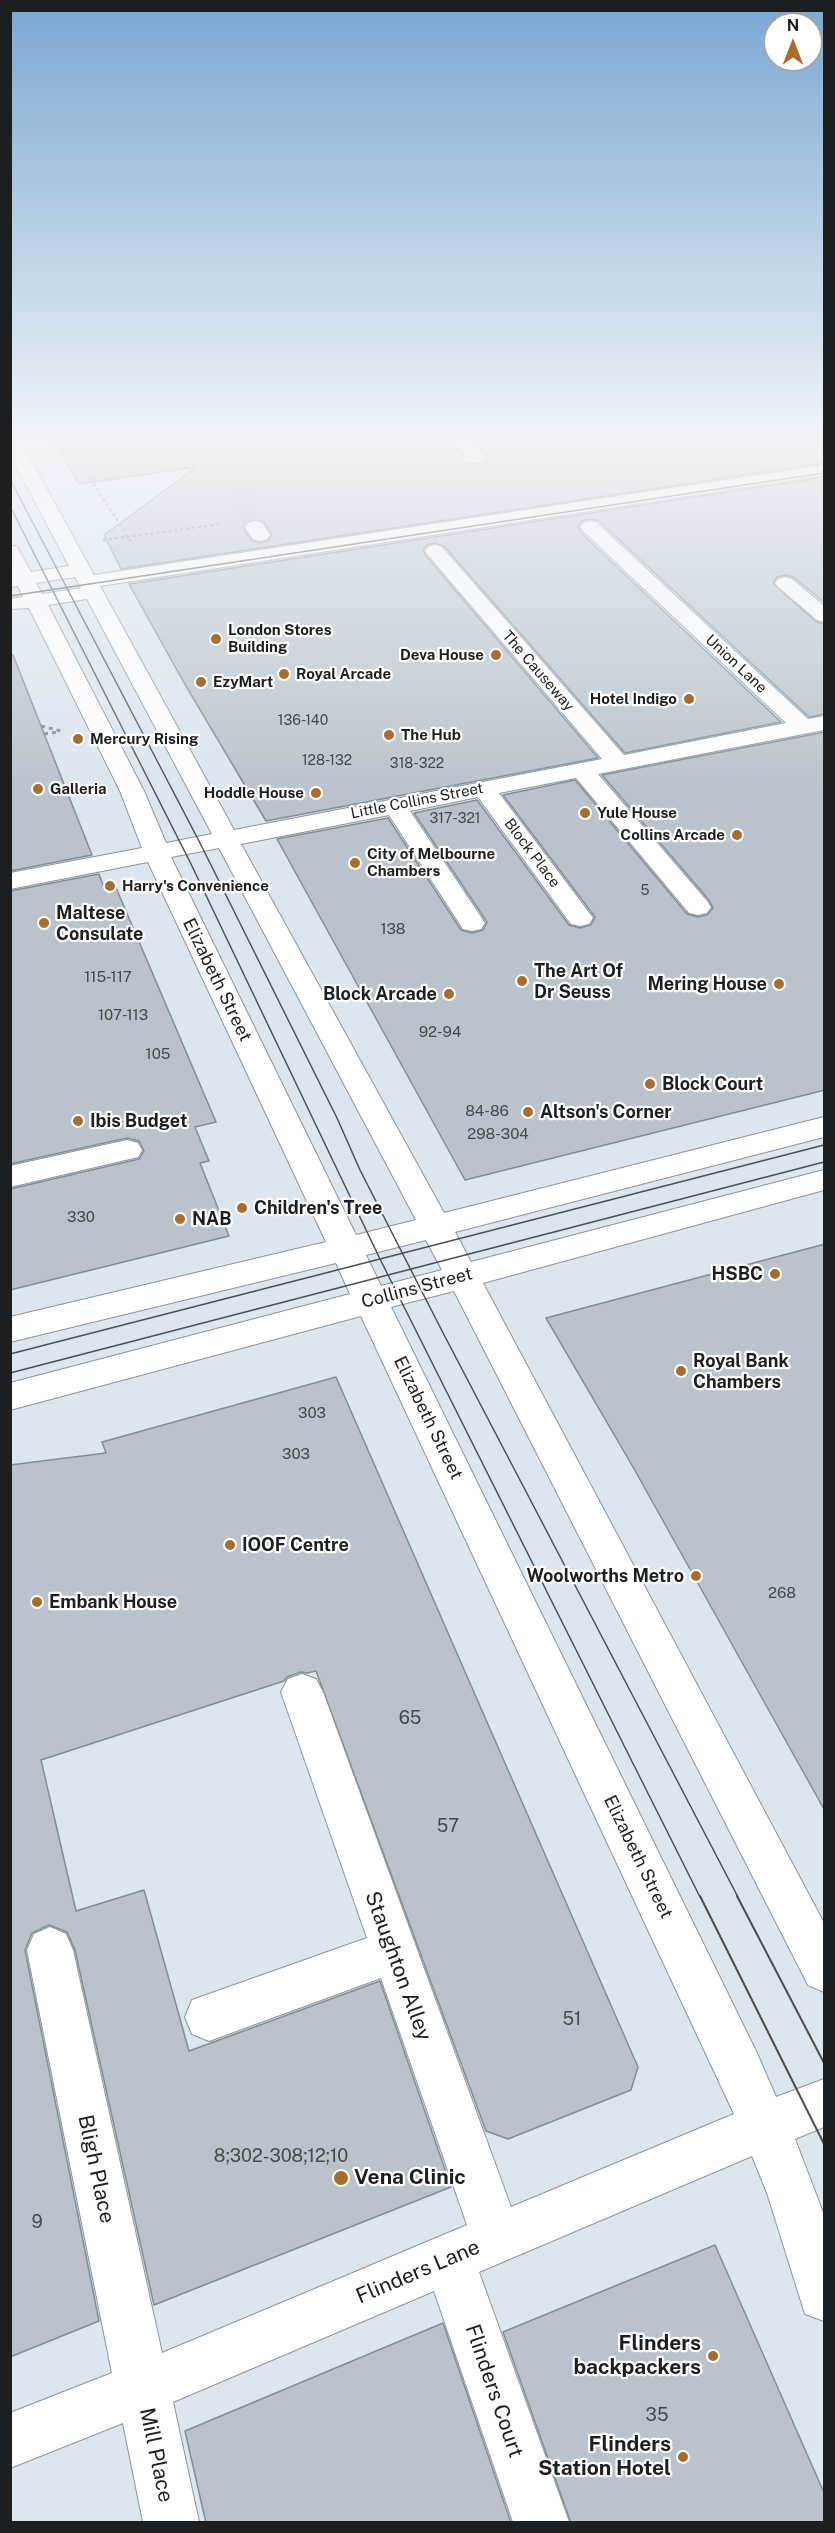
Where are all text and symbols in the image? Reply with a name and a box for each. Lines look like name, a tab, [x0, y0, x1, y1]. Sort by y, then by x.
north arrow	[763, 12, 823, 72]
text: N	[787, 16, 799, 35]
place label: London Stores Building	[228, 621, 332, 656]
street label: The Causeway	[498, 627, 578, 715]
street label: Union Lane	[702, 631, 770, 697]
marker: London Stores Building	[209, 632, 223, 646]
place label: Deva House	[400, 646, 484, 664]
marker: Deva House	[489, 648, 503, 662]
place label: Royal Arcade	[296, 665, 391, 683]
marker: Royal Arcade	[277, 667, 291, 681]
place label: EzyMart	[213, 673, 273, 691]
marker: EzyMart	[194, 675, 208, 689]
place label: Hotel Indigo	[590, 690, 677, 708]
marker: Hotel Indigo	[682, 692, 696, 706]
house number: 136-140	[278, 713, 328, 729]
place label: The Hub	[401, 726, 461, 744]
marker: The Hub	[382, 728, 396, 742]
place label: Mercury Rising	[90, 730, 198, 748]
marker: Mercury Rising	[71, 732, 85, 746]
house number: 128-132	[302, 753, 352, 769]
house number: 318-322	[390, 756, 444, 772]
street label: Little Collins Street	[349, 779, 485, 823]
place label: Galleria	[50, 780, 106, 798]
marker: Galleria	[31, 782, 45, 796]
place label: Hoddle House	[204, 784, 304, 802]
marker: Hoddle House	[309, 786, 323, 800]
place label: Yule House	[597, 804, 677, 822]
marker: Yule House	[578, 806, 592, 820]
house number: 317-321	[429, 811, 481, 827]
street label: Block Place	[500, 815, 564, 891]
place label: Collins Arcade	[620, 826, 725, 844]
marker: Collins Arcade	[730, 828, 744, 842]
place label: City of Melbourne Chambers	[367, 845, 495, 880]
marker: City of Melbourne Chambers	[348, 856, 362, 870]
place label: Harry's Convenience	[122, 877, 269, 895]
marker: Harry's Convenience	[103, 879, 117, 893]
house number: 5	[641, 883, 649, 899]
place label: Maltese Consulate	[56, 902, 143, 944]
street label: Elizabeth Street	[178, 915, 256, 1045]
marker: Maltese Consulate	[37, 916, 51, 930]
house number: 138	[380, 920, 406, 938]
place label: The Art Of Dr Seuss	[534, 960, 623, 1002]
house number: 115-117	[84, 968, 132, 986]
place label: Mering House	[648, 973, 767, 995]
marker: The Art Of Dr Seuss	[515, 974, 529, 988]
marker: Mering House	[772, 977, 786, 991]
place label: Block Arcade	[323, 983, 437, 1005]
marker: Block Arcade	[442, 987, 456, 1001]
house number: 107-113	[98, 1006, 148, 1024]
house number: 92-94	[419, 1023, 461, 1041]
house number: 105	[146, 1045, 170, 1063]
place label: Block Court	[662, 1073, 763, 1095]
marker: Block Court	[643, 1077, 657, 1091]
place label: Altson's Corner	[540, 1101, 672, 1123]
house number: 84-86	[465, 1102, 509, 1120]
marker: Altson's Corner	[521, 1105, 535, 1119]
place label: Ibis Budget	[90, 1110, 187, 1132]
marker: Ibis Budget	[71, 1114, 85, 1128]
house number: 298-304	[467, 1125, 529, 1143]
place label: Children's Tree	[254, 1197, 382, 1219]
marker: Children's Tree	[235, 1201, 249, 1215]
house number: 330	[67, 1208, 95, 1226]
place label: NAB	[192, 1208, 231, 1230]
marker: NAB	[173, 1212, 187, 1226]
street label: Collins Street	[359, 1263, 475, 1313]
place label: HSBC	[711, 1263, 763, 1285]
marker: HSBC	[768, 1267, 782, 1281]
place label: Royal Bank Chambers	[693, 1350, 789, 1392]
street label: Elizabeth Street	[389, 1353, 467, 1483]
marker: Royal Bank Chambers	[674, 1364, 688, 1378]
house number: 303	[298, 1404, 326, 1422]
house number: 303	[282, 1445, 310, 1463]
place label: IOOF Centre	[242, 1534, 349, 1556]
marker: IOOF Centre	[223, 1538, 237, 1552]
place label: Woolworths Metro	[527, 1565, 684, 1587]
marker: Woolworths Metro	[689, 1569, 703, 1583]
house number: 268	[768, 1584, 796, 1602]
place label: Embank House	[49, 1591, 177, 1613]
marker: Embank House	[30, 1595, 44, 1609]
house number: 65	[399, 1707, 421, 1729]
street label: Elizabeth Street	[599, 1792, 677, 1922]
house number: 57	[437, 1815, 459, 1837]
street label: Staughton Alley	[359, 1888, 437, 2044]
house number: 51	[563, 2008, 581, 2030]
street label: Bligh Place	[72, 2112, 120, 2226]
house number: 8;302-308;12;10	[214, 2145, 348, 2167]
place label: Vena Clinic	[354, 2165, 466, 2191]
marker: Vena Clinic	[332, 2169, 350, 2187]
house number: 9	[31, 2211, 43, 2233]
street label: Flinders Lane	[352, 2235, 484, 2309]
street label: Flinders Court	[459, 2321, 529, 2461]
place label: Flinders backpackers	[573, 2331, 701, 2381]
marker: Flinders backpackers	[706, 2349, 720, 2363]
house number: 35	[646, 2404, 668, 2426]
street label: Mill Place	[134, 2405, 178, 2505]
place label: Flinders Station Hotel	[538, 2432, 671, 2482]
marker: Flinders Station Hotel	[676, 2450, 690, 2464]

